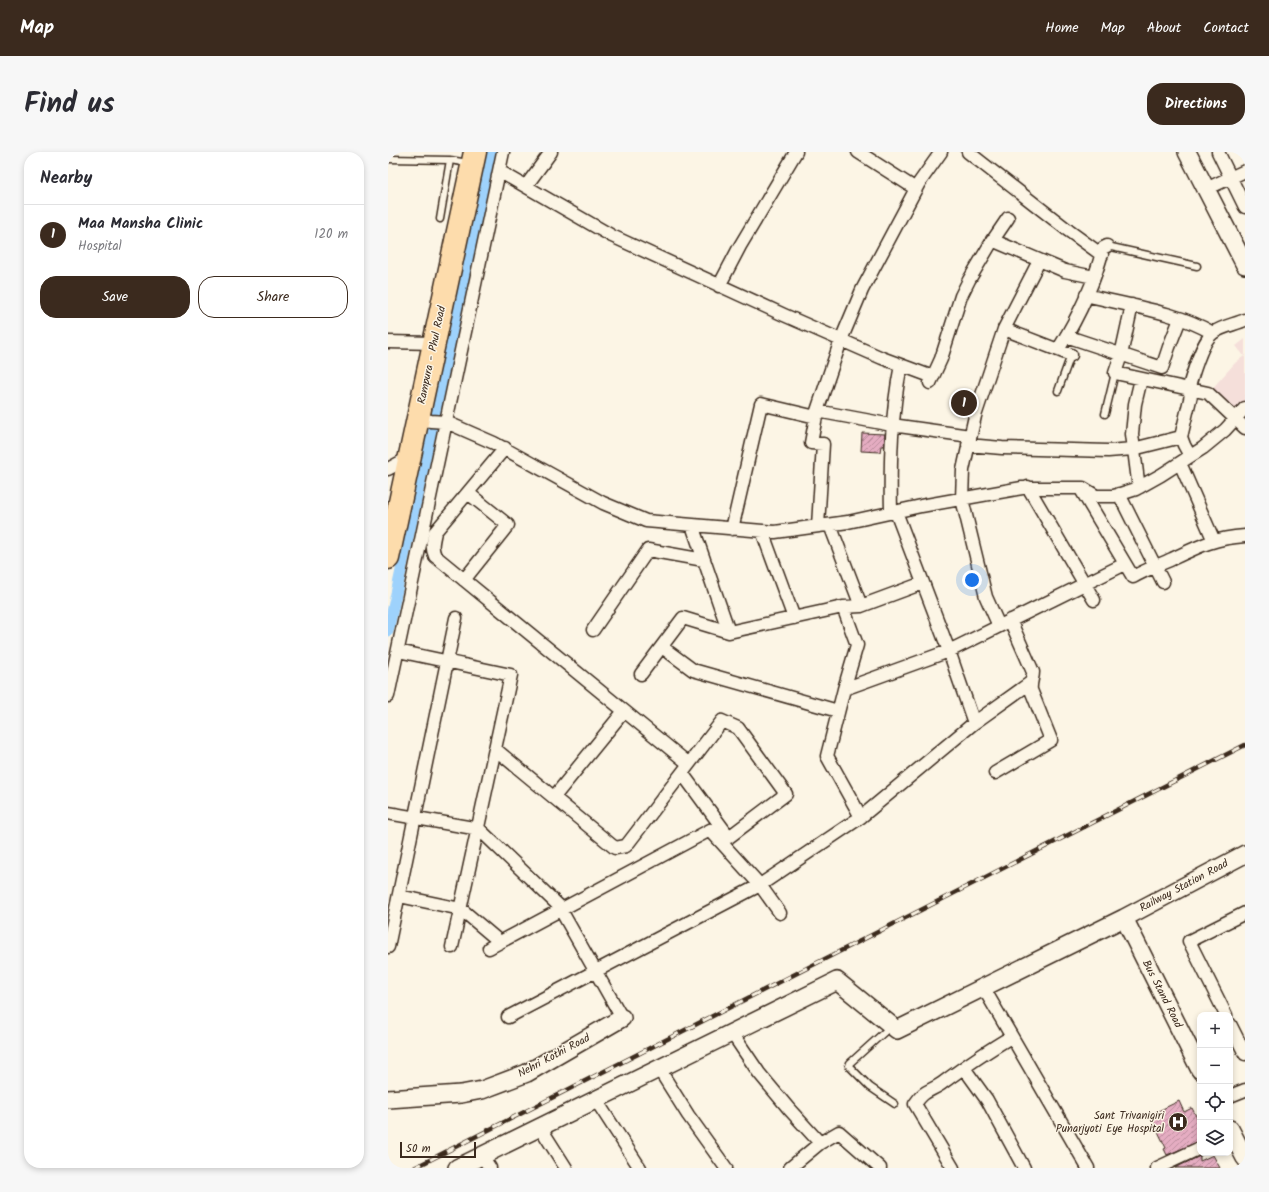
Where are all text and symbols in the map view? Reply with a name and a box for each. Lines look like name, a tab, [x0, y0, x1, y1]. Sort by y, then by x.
text: Map	[20, 13, 54, 43]
text: Home	[1045, 17, 1079, 39]
text: Map	[1101, 17, 1125, 39]
text: About	[1147, 17, 1181, 39]
text: Contact	[1203, 17, 1249, 39]
text: Find us	[24, 82, 115, 127]
button: Directions	[1147, 83, 1245, 125]
text: Nearby	[40, 165, 92, 192]
text: Maa Mansha Clinic	[78, 212, 203, 236]
text: 1	[51, 224, 55, 245]
text: 120 m	[314, 224, 348, 245]
text: Hospital	[78, 236, 122, 257]
button: Save	[40, 276, 190, 318]
button: Share	[198, 276, 348, 318]
street label: Rampura - Phul Road	[413, 304, 451, 406]
pin: 1	[951, 388, 977, 418]
your location	[962, 570, 982, 590]
street label: Railway Station Road	[1136, 855, 1232, 917]
street label: Bus Stand Road	[1137, 957, 1187, 1032]
map controls	[1197, 1012, 1233, 1156]
button: +	[1197, 1012, 1233, 1048]
street label: Nehri Kothi Road	[515, 1029, 594, 1083]
button: −	[1197, 1048, 1233, 1084]
button: locate	[1197, 1084, 1233, 1120]
place label: Sant Trivanigiri Punarjyoti Eye Hospital	[1056, 1107, 1164, 1138]
hospital icon: Sant Trivanigiri Punarjyoti Eye Hospital	[1167, 1111, 1189, 1133]
button: layers	[1197, 1120, 1233, 1156]
scale bar	[400, 1140, 476, 1159]
text: 50 m	[406, 1140, 431, 1158]

